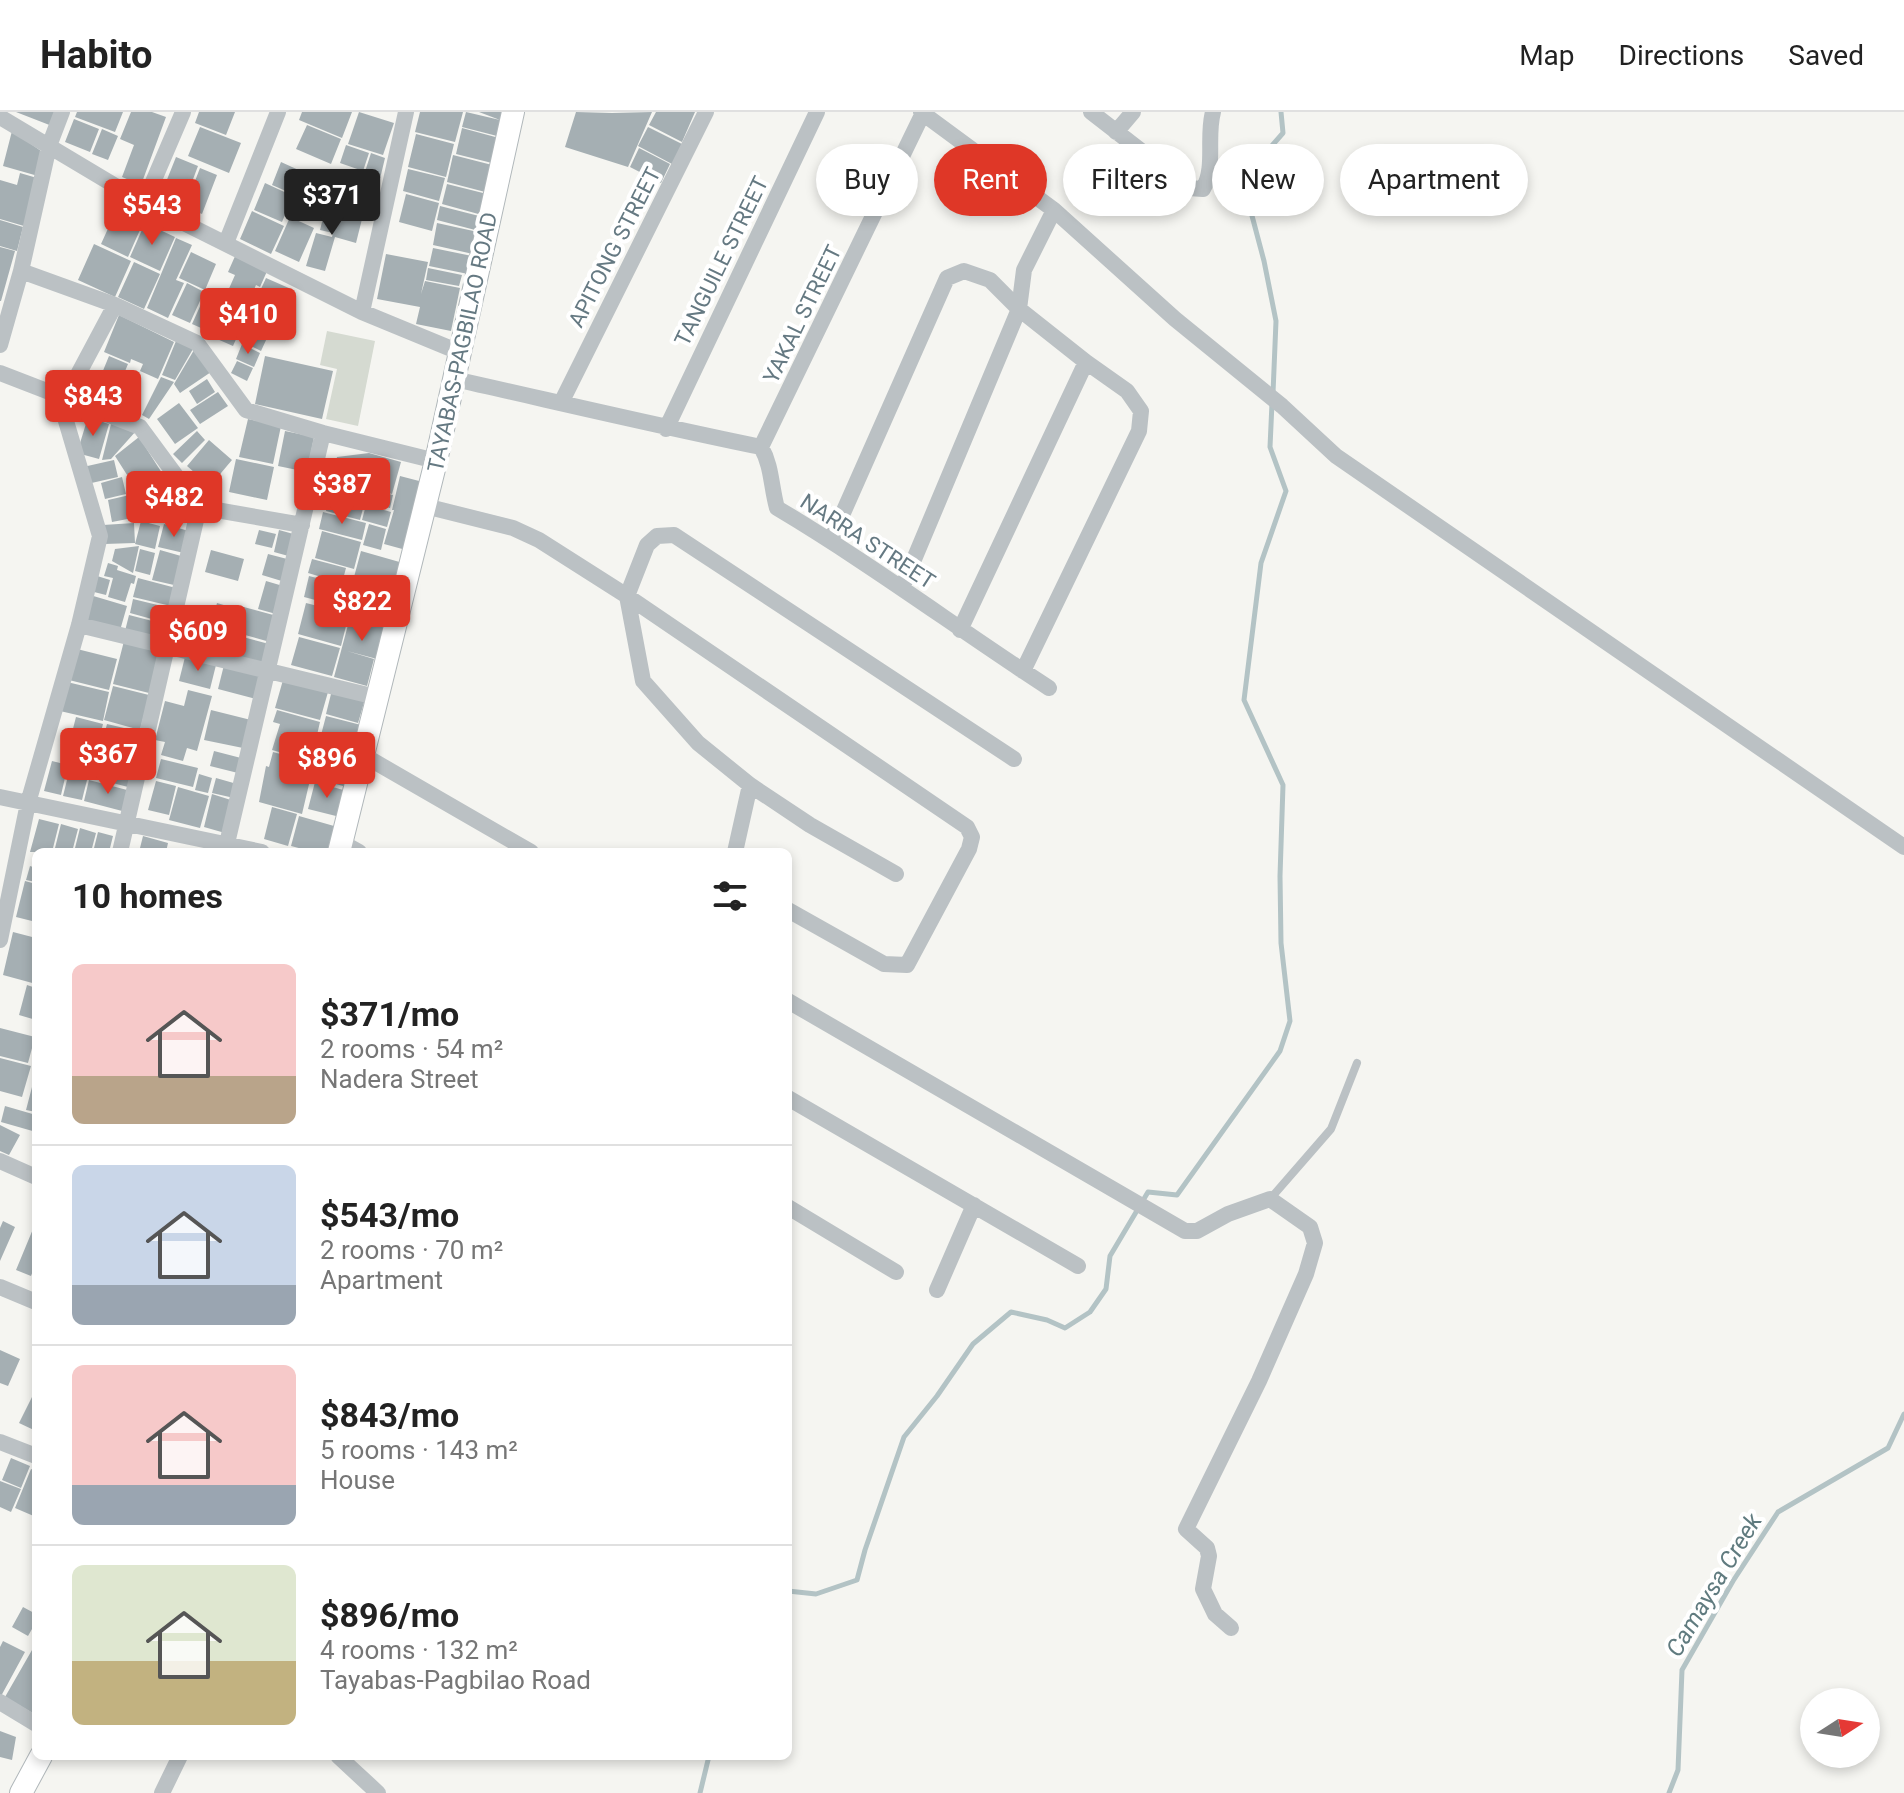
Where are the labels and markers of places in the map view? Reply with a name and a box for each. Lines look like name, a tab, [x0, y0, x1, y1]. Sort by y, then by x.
pin: $371	[285, 169, 379, 237]
pin: $543	[105, 179, 199, 247]
pin: $410	[201, 288, 295, 356]
pin: $843	[46, 370, 140, 438]
pin: $387	[295, 458, 389, 526]
pin: $482	[127, 471, 221, 539]
pin: $822	[315, 575, 409, 643]
pin: $609	[151, 605, 245, 673]
pin: $367	[61, 728, 155, 796]
pin: $896	[280, 732, 374, 800]

